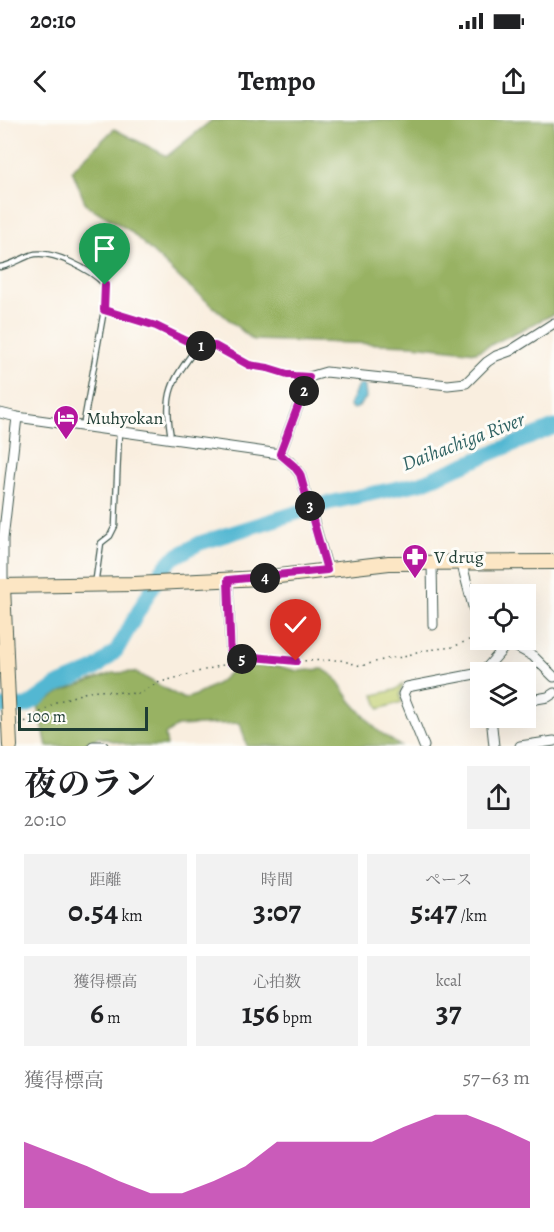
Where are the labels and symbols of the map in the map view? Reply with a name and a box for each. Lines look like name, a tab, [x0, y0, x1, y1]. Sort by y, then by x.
pin	[79, 223, 130, 285]
pin: 1	[186, 331, 216, 361]
pin: 2	[289, 376, 319, 406]
hotel icon: Muhyokan	[51, 403, 81, 441]
water label: Daihachiga River	[398, 405, 529, 477]
place label: Muhyokan	[86, 406, 164, 430]
pin: 3	[295, 491, 325, 521]
pharmacy icon: V drug	[400, 542, 430, 580]
place label: V drug	[433, 545, 484, 569]
pin: 4	[250, 563, 280, 593]
pin	[270, 599, 321, 661]
pin: 5	[227, 644, 257, 674]
scale bar	[18, 704, 148, 732]

